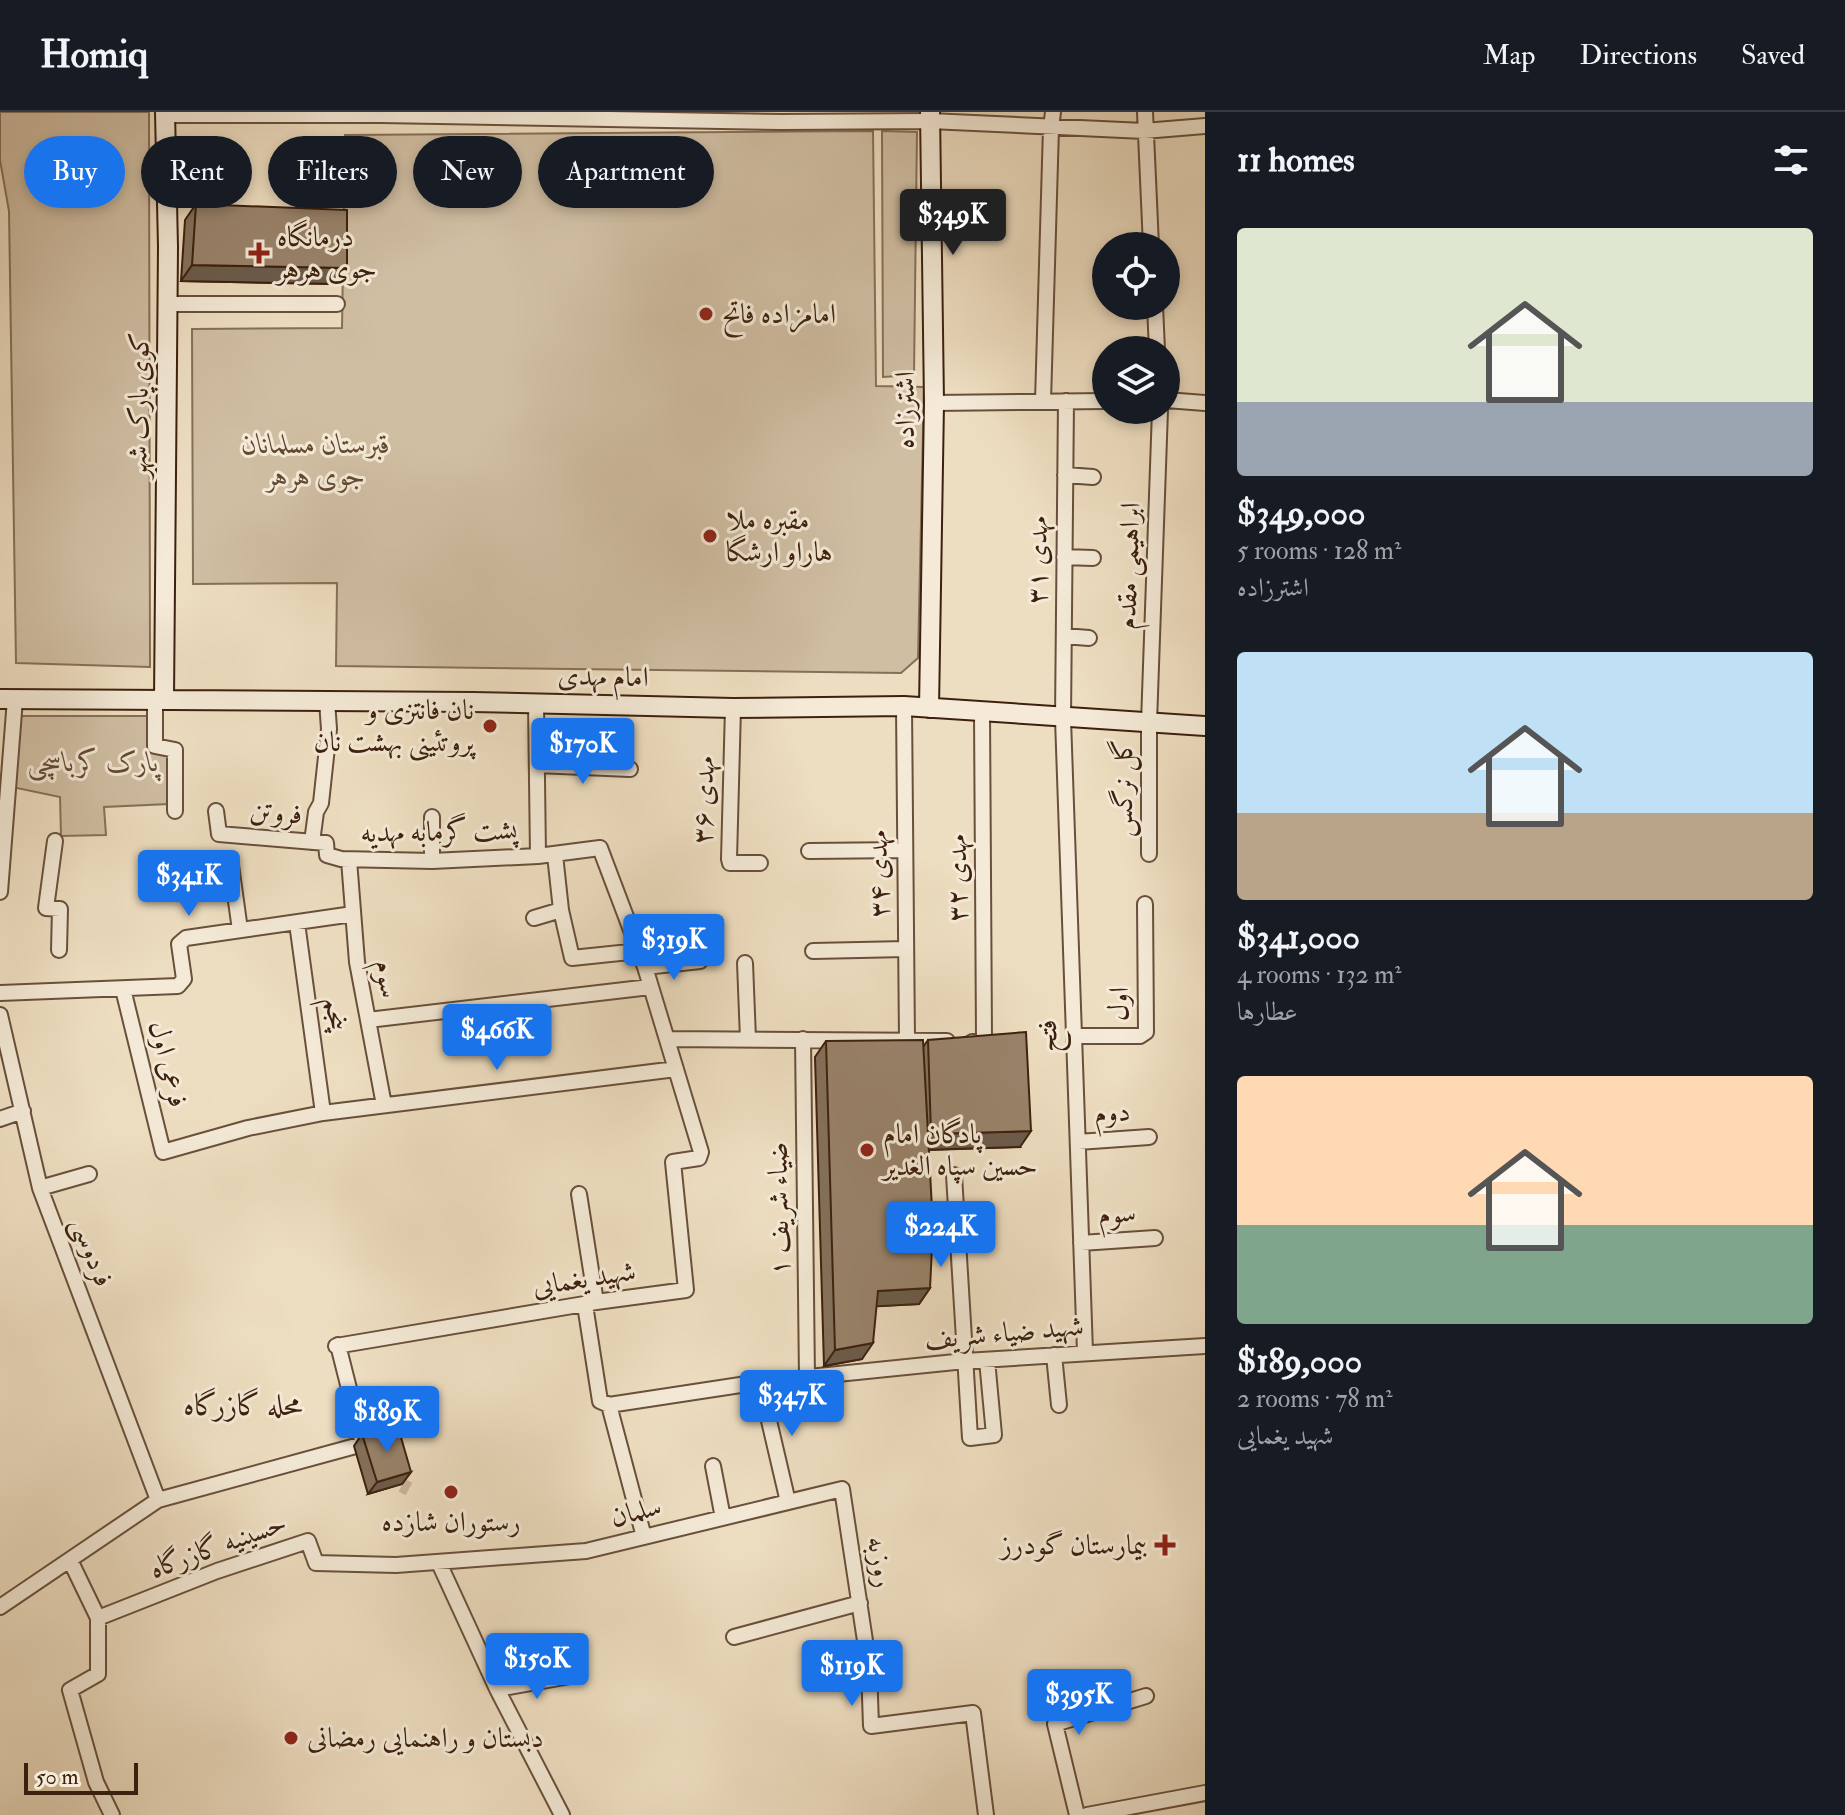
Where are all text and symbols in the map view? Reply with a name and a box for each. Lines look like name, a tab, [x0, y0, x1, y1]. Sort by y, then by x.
text: Homiq	[40, 31, 148, 79]
text: Map	[1483, 38, 1536, 73]
text: Directions	[1580, 38, 1697, 73]
text: Saved	[1741, 38, 1805, 73]
chip: Buy	[24, 136, 125, 208]
chip: Rent	[141, 136, 252, 208]
chip: Filters	[268, 136, 397, 208]
chip: New	[413, 136, 522, 208]
chip: Apartment	[538, 136, 714, 208]
icon: filters	[1769, 138, 1813, 182]
text: 11 homes	[1237, 139, 1355, 182]
pin: $349K	[897, 189, 1009, 257]
text: $349K	[918, 199, 988, 231]
place label: درمانگاه جوی هرهر	[274, 219, 377, 287]
map controls	[1092, 232, 1180, 424]
button: locate	[1092, 232, 1180, 320]
marker: درمانگاه جوی هرهر	[248, 242, 270, 264]
icon: home	[1453, 280, 1597, 424]
place label: امامزاده فاتح	[722, 297, 836, 338]
marker: امامزاده فاتح	[697, 305, 715, 323]
street label: کوی پارک شهر	[120, 332, 160, 481]
button: layers	[1092, 336, 1180, 424]
street label: اشترزاده	[888, 371, 923, 449]
park label: قبرستان مسلمانان جوی هرهر	[242, 427, 390, 494]
text: $349,000	[1237, 492, 1365, 535]
street label: ابراهیمی مقدم	[1109, 502, 1155, 631]
place label: مقبره ملا هاراو ارشگا	[726, 503, 833, 570]
street label: مهدی ۳۱	[1020, 516, 1056, 604]
marker: مقبره ملا هاراو ارشگا	[701, 527, 719, 545]
text: 5 rooms · 128 m²	[1237, 535, 1401, 567]
text: اشترزاده	[1237, 572, 1309, 604]
street label: امام مهدی	[557, 659, 649, 701]
place label: نان فانتزی و پروتئینی بهشت نان	[313, 693, 477, 762]
icon: home	[1453, 704, 1597, 848]
marker: نان فانتزی و پروتئینی بهشت نان	[481, 717, 499, 735]
pin: $170K	[527, 718, 639, 786]
text: $170K	[549, 728, 617, 760]
street label: گل نرگس	[1106, 739, 1142, 838]
park label: پارک کرباسچی	[27, 745, 162, 782]
street label: مهدی ۳۶	[685, 755, 723, 845]
street label: فروتن	[248, 793, 304, 833]
street label: پشت گرمابه مهدیه	[360, 811, 520, 851]
street label: مهدی ۳۴	[861, 830, 897, 918]
street label: مهدی ۳۲	[940, 834, 975, 922]
pin: $341K	[133, 850, 245, 918]
text: $341K	[156, 860, 222, 892]
pin: $319K	[618, 914, 730, 982]
text: $341,000	[1237, 916, 1360, 959]
text: $319K	[641, 924, 707, 956]
street label: سوم	[361, 957, 407, 1002]
text: 4 rooms · 132 m²	[1237, 959, 1402, 991]
street label: اول	[1101, 986, 1137, 1022]
street label: پنجم	[308, 995, 356, 1037]
text: عطارها	[1237, 996, 1298, 1028]
pin: $466K	[441, 1004, 553, 1072]
text: $466K	[460, 1014, 534, 1046]
street label: فرعی اول	[140, 1017, 196, 1111]
street label: فتح	[1030, 1019, 1072, 1053]
street label: دوم	[1093, 1094, 1132, 1138]
place label: پادگان امام حسین سپاه الغدیر	[880, 1117, 1038, 1184]
icon: home	[1453, 1128, 1597, 1272]
marker: پادگان امام حسین سپاه الغدیر	[858, 1141, 876, 1159]
street label: ضیاء شریف ۱	[760, 1142, 798, 1276]
street label: سوم	[1097, 1195, 1138, 1239]
pin: $224K	[885, 1201, 997, 1269]
text: $224K	[904, 1211, 978, 1243]
street label: فردوسی	[62, 1212, 121, 1292]
street label: شهید یغمایی	[530, 1254, 638, 1304]
street label: شهید ضیاء شریف	[923, 1309, 1085, 1357]
text: $189,000	[1237, 1340, 1362, 1383]
pin: $347K	[736, 1370, 848, 1438]
text: $347K	[758, 1380, 826, 1412]
text: 2 rooms · 78 m²	[1237, 1383, 1393, 1415]
pin: $189K	[331, 1386, 443, 1454]
district label: محله گازرگاه	[183, 1387, 303, 1424]
text: $189K	[353, 1396, 421, 1428]
text: شهید یغمایی	[1237, 1420, 1334, 1452]
marker: رستوران شازده	[442, 1483, 460, 1501]
street label: سلمان	[607, 1489, 665, 1535]
street label: حسینیه گازرگاه	[145, 1505, 291, 1587]
place label: رستوران شازده	[381, 1505, 521, 1540]
place label: بیمارستان گودرز	[998, 1528, 1147, 1563]
street label: روزبه	[859, 1534, 901, 1590]
marker: بیمارستان گودرز	[1154, 1534, 1176, 1556]
pin: $150K	[481, 1633, 593, 1701]
pin: $119K	[796, 1640, 908, 1708]
text: $150K	[504, 1643, 570, 1675]
text: $119K	[820, 1650, 884, 1682]
pin: $395K	[1023, 1669, 1135, 1737]
text: $395K	[1045, 1679, 1113, 1711]
place label: دبستان و راهنمایی رمضانی	[307, 1721, 544, 1756]
marker: دبستان و راهنمایی رمضانی	[282, 1729, 300, 1747]
scale bar	[24, 1759, 138, 1795]
text: 50 m	[36, 1763, 78, 1791]

